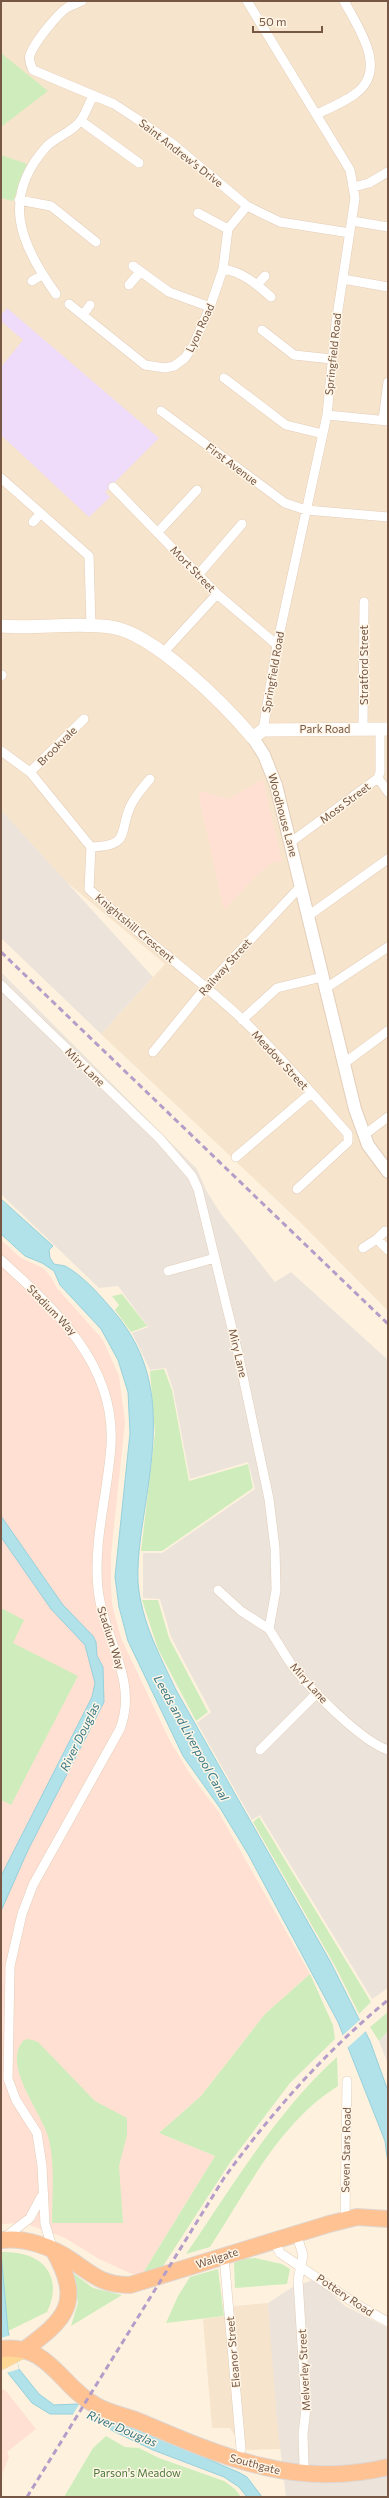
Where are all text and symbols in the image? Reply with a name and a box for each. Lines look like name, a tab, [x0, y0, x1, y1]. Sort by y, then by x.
scale bar	[253, 8, 322, 34]
text: 50 m	[259, 14, 287, 28]
street label: Saint Andrew's Drive	[137, 116, 226, 189]
street label: Lyon Road	[183, 301, 216, 354]
street label: Springfield Road	[322, 312, 343, 396]
street label: First Avenue	[204, 440, 261, 487]
street label: Mort Street	[168, 543, 219, 595]
street label: Stratford Street	[357, 625, 370, 705]
street label: Springfield Road	[259, 630, 286, 714]
street label: Park Road	[300, 722, 350, 735]
street label: Brookvale	[34, 723, 79, 768]
street label: Woodhouse Lane	[266, 772, 301, 858]
street label: Moss Street	[317, 779, 373, 826]
street label: Knightshill Crescent	[93, 891, 178, 965]
street label: Railway Street	[196, 935, 254, 998]
street label: Meadow Street	[249, 1027, 312, 1093]
street label: Miry Lane	[63, 1045, 108, 1089]
street label: Stadium Way	[25, 1282, 80, 1338]
street label: Miry Lane	[227, 1327, 250, 1379]
street label: Stadium Way	[95, 1605, 128, 1671]
street label: Miry Lane	[288, 1660, 331, 1706]
water label: Leeds and Liverpool Canal	[152, 1672, 233, 1803]
water label: River Douglas	[56, 1699, 102, 1773]
street label: Seven Stars Road	[338, 2107, 353, 2193]
street label: Wallgate	[194, 2245, 240, 2270]
street label: Pottery Road	[314, 2271, 376, 2318]
street label: Eleanor Street	[223, 2315, 242, 2388]
street label: Melverley Street	[295, 2328, 312, 2411]
water label: River Douglas	[85, 2407, 160, 2449]
street label: Southgate	[228, 2451, 282, 2477]
park label: Parson's Meadow	[93, 2466, 181, 2479]

